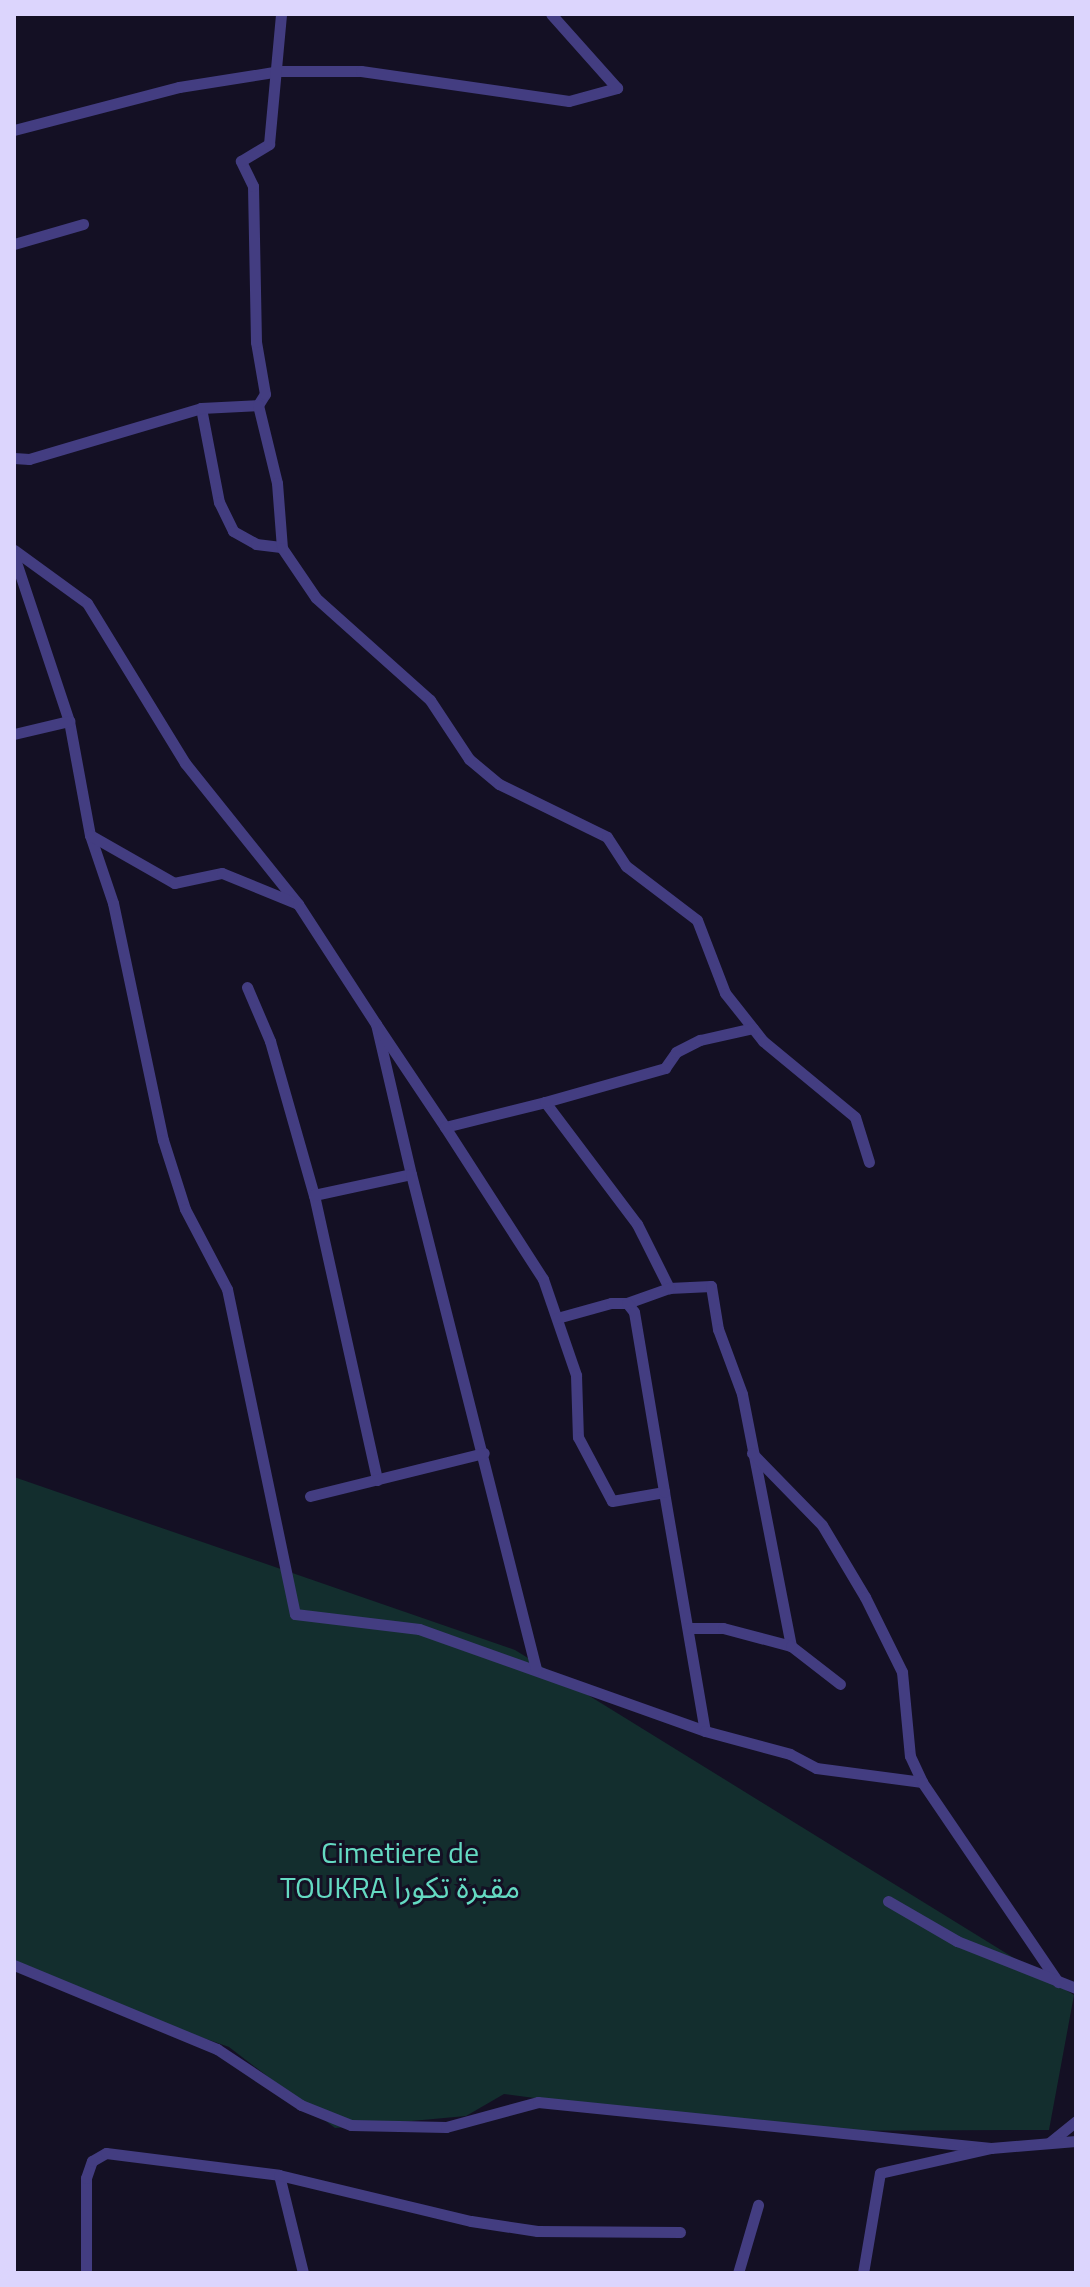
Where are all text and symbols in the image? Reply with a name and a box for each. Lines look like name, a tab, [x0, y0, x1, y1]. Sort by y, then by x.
park label: Cimetiere de TOUKRA مقبرة تكورا	[280, 1834, 520, 1904]

